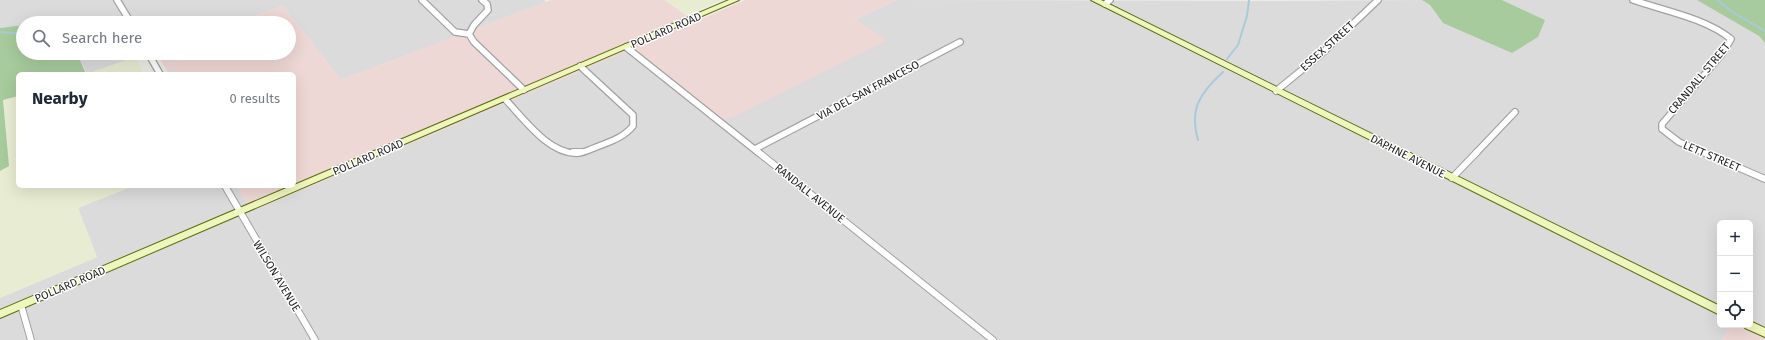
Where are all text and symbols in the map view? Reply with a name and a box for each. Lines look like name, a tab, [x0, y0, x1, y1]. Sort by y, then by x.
street label: POLLARD ROAD	[629, 10, 703, 51]
search box	[16, 16, 296, 60]
street label: ESSEX STREET	[1298, 19, 1357, 74]
icon: search	[30, 27, 52, 49]
text: Search here	[62, 29, 142, 47]
street label: CRANDALL STREET	[1666, 40, 1733, 117]
street label: VIA DEL SAN FRANCESO	[815, 58, 922, 123]
text: Nearby	[32, 88, 87, 109]
text: 0 results	[229, 91, 280, 106]
street label: DAPHNE AVENUE	[1368, 132, 1447, 181]
street label: POLLARD ROAD	[331, 137, 405, 178]
street label: LETT STREET	[1681, 139, 1743, 175]
street label: RANDALL AVENUE	[772, 161, 847, 226]
map controls	[1717, 220, 1753, 328]
button: +	[1717, 220, 1753, 256]
street label: WILSON AVENUE	[250, 238, 303, 314]
button: −	[1717, 256, 1753, 292]
street label: POLLARD ROAD	[33, 264, 107, 305]
button: locate	[1717, 292, 1753, 328]

